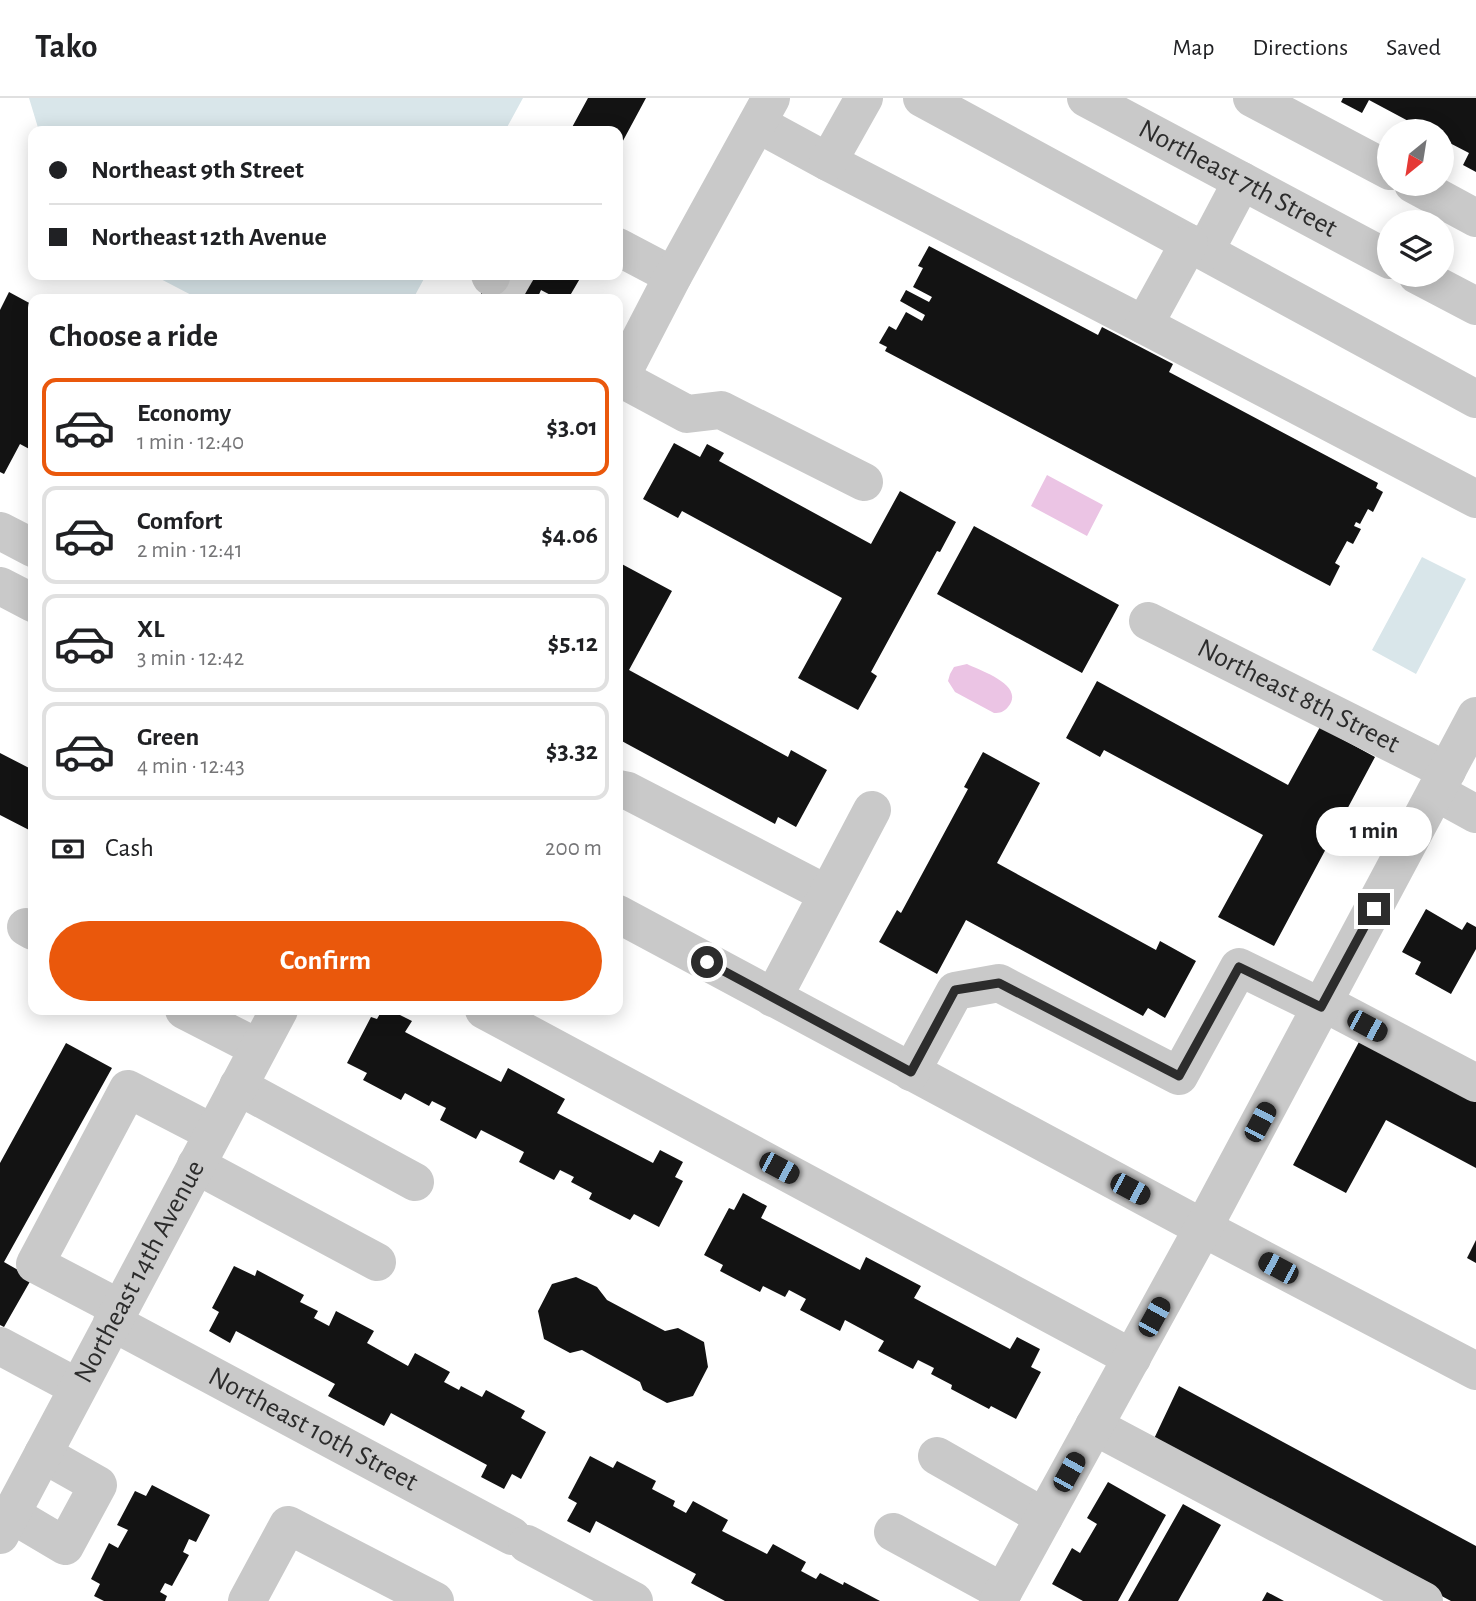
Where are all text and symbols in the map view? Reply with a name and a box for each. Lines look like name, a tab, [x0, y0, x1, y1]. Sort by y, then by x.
text: Tako	[35, 31, 98, 64]
text: Map	[1172, 36, 1214, 60]
text: Directions	[1252, 36, 1348, 60]
text: Saved	[1386, 36, 1441, 60]
street label: Northeast 7th Street	[1134, 115, 1342, 243]
north arrow	[1377, 119, 1454, 196]
map controls	[1377, 119, 1454, 287]
text: Northeast 9th Street	[91, 157, 304, 183]
button: layers	[1377, 210, 1454, 287]
text: Northeast 12th Avenue	[91, 224, 327, 250]
text: Choose a ride	[49, 320, 218, 352]
icon: car	[53, 396, 116, 459]
text: Economy	[137, 400, 231, 426]
text: $3.01	[546, 414, 598, 440]
text: 1 min · 12:40	[137, 431, 244, 454]
icon: car	[53, 504, 116, 567]
text: Comfort	[137, 508, 222, 534]
text: $4.06	[541, 522, 598, 548]
text: 2 min · 12:41	[137, 539, 243, 562]
icon: car	[53, 612, 116, 675]
text: XL	[137, 616, 164, 642]
text: $5.12	[548, 630, 598, 656]
street label: Northeast 8th Street	[1193, 634, 1404, 759]
text: 3 min · 12:42	[137, 647, 244, 670]
icon: car	[53, 720, 116, 783]
text: Green	[137, 724, 199, 750]
text: $3.32	[546, 738, 598, 764]
text: 4 min · 12:43	[137, 755, 245, 778]
callout: 1 min	[1316, 808, 1432, 856]
text: 1 min	[1350, 820, 1398, 843]
icon: cash	[49, 830, 87, 868]
text: Cash	[105, 835, 154, 861]
text: 200 m	[545, 837, 602, 860]
route end	[1358, 893, 1390, 925]
button: Confirm	[49, 921, 602, 1001]
route start	[691, 946, 723, 978]
car	[1344, 1007, 1391, 1045]
car	[1241, 1099, 1280, 1145]
car	[756, 1149, 803, 1187]
street label: Northeast 14th Avenue	[69, 1156, 210, 1388]
car	[1107, 1170, 1154, 1208]
car	[1255, 1249, 1302, 1287]
car	[1135, 1294, 1174, 1340]
street label: Northeast 10th Street	[204, 1362, 422, 1497]
car	[1050, 1449, 1089, 1495]

